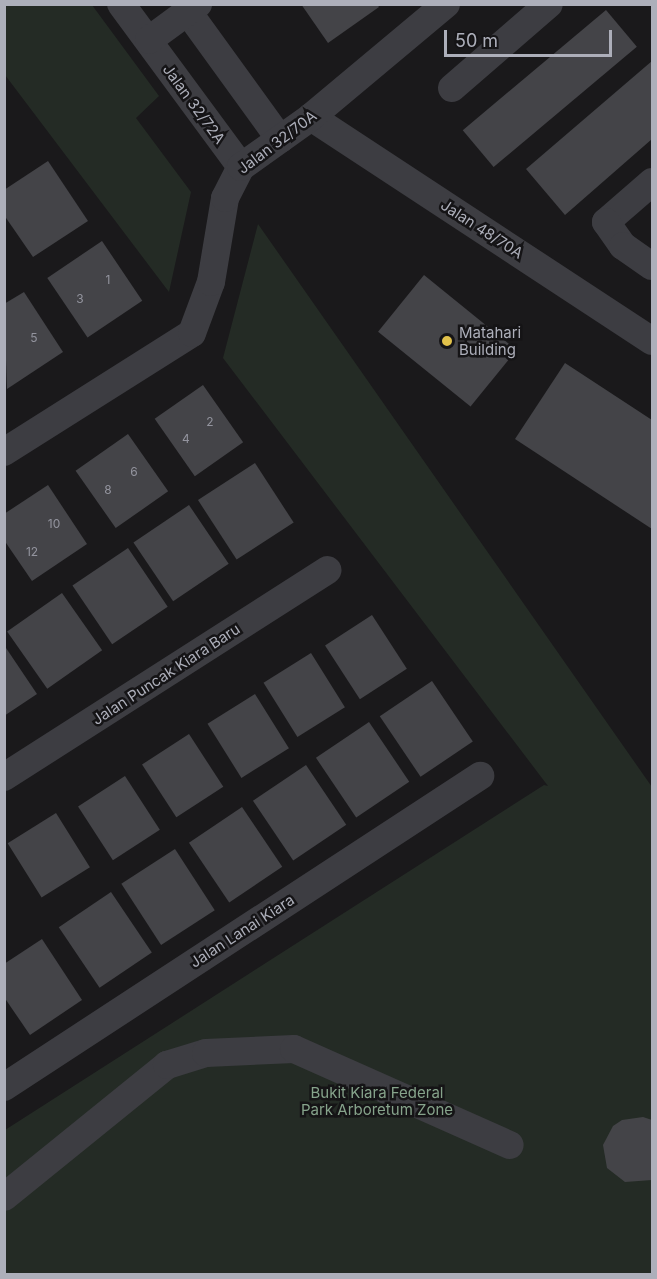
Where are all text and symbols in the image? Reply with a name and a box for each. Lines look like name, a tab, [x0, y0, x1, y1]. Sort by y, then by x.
scale bar	[447, 18, 615, 56]
text: 50 m	[455, 30, 498, 51]
street label: Jalan 32/72A	[159, 61, 229, 147]
street label: Jalan 32/70A	[234, 107, 320, 177]
street label: Jalan 48/70A	[437, 196, 527, 262]
house number: 1	[106, 273, 110, 287]
house number: 3	[76, 292, 84, 306]
place label: Matahari Building	[459, 323, 521, 358]
house number: 5	[30, 331, 38, 345]
marker: Matahari Building	[440, 334, 454, 348]
house number: 2	[206, 415, 214, 429]
house number: 4	[182, 432, 190, 446]
house number: 6	[130, 465, 138, 479]
house number: 8	[104, 483, 112, 497]
house number: 10	[48, 517, 60, 531]
house number: 12	[26, 545, 38, 559]
street label: Jalan Puncak Kiara Baru	[89, 619, 243, 729]
street label: Jalan Lanai Kiara	[187, 891, 297, 971]
park label: Bukit Kiara Federal Park Arboretum Zone	[301, 1083, 453, 1118]

